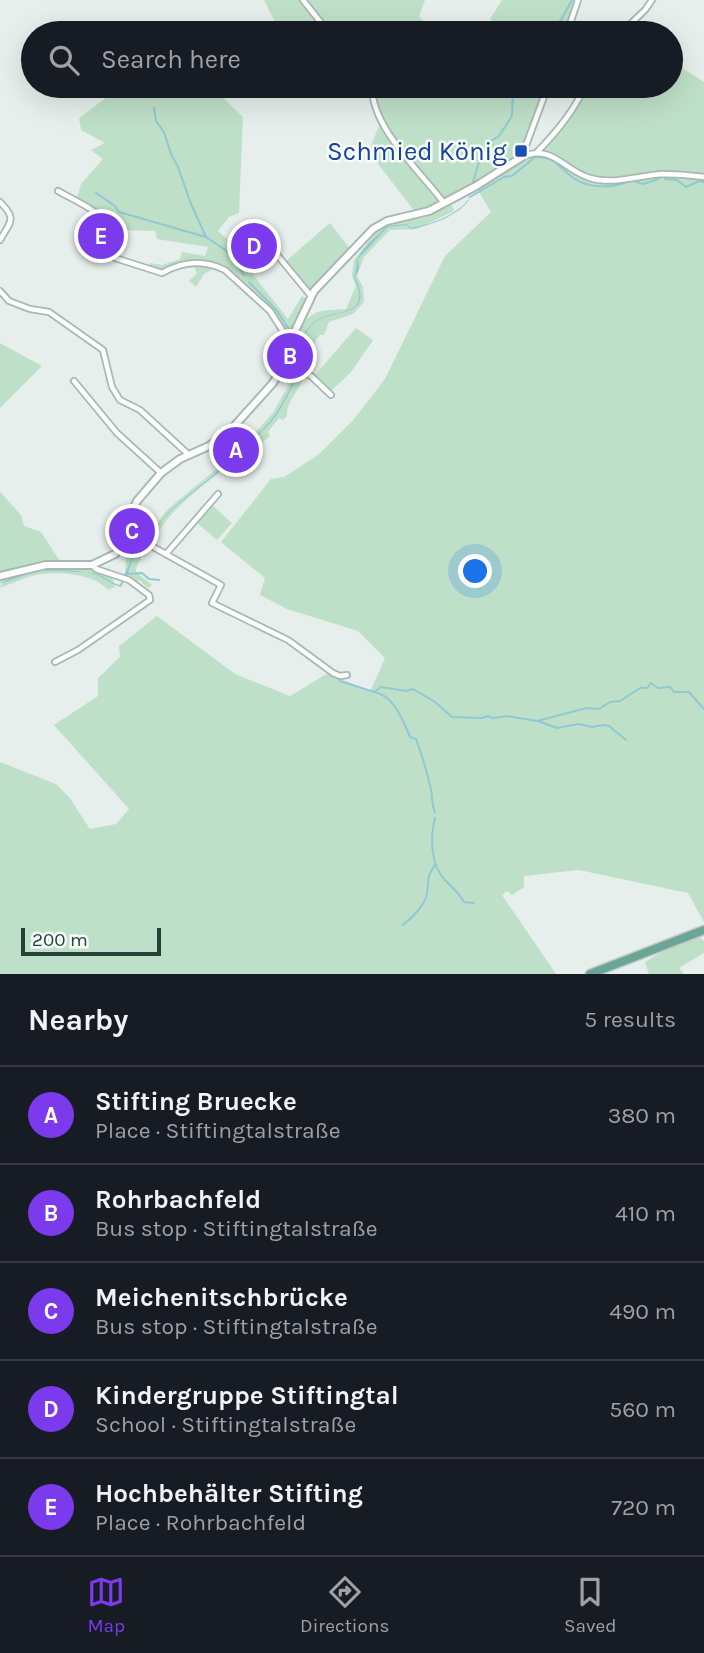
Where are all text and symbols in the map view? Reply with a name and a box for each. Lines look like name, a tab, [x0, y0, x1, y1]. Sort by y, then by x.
search box	[21, 21, 683, 98]
icon: search	[45, 41, 83, 79]
text: Search here	[101, 44, 241, 75]
place label: Schmied König	[327, 136, 507, 167]
marker: Schmied König	[513, 143, 529, 159]
pin: E	[78, 210, 124, 262]
pin: D	[231, 220, 277, 272]
pin: B	[267, 330, 313, 382]
pin: A	[213, 424, 259, 476]
pin: C	[109, 505, 155, 557]
your location	[458, 554, 492, 588]
scale bar	[21, 925, 161, 957]
text: 200 m	[32, 929, 88, 951]
text: Nearby	[28, 1002, 128, 1038]
text: 5 results	[584, 1006, 676, 1033]
text: Stifting Bruecke	[95, 1086, 297, 1117]
text: A	[44, 1102, 58, 1129]
text: 380 m	[608, 1102, 676, 1129]
text: Place · Stiftingtalstraße	[95, 1117, 341, 1144]
text: Rohrbachfeld	[95, 1184, 261, 1215]
text: B	[44, 1200, 58, 1227]
text: 410 m	[615, 1200, 676, 1227]
text: Bus stop · Stiftingtalstraße	[95, 1215, 378, 1242]
text: Meichenitschbrücke	[95, 1282, 348, 1313]
text: C	[44, 1298, 58, 1325]
text: 490 m	[609, 1298, 676, 1325]
text: Bus stop · Stiftingtalstraße	[95, 1313, 378, 1340]
text: Kindergruppe Stiftingtal	[95, 1380, 399, 1411]
text: D	[43, 1396, 59, 1423]
text: 560 m	[609, 1396, 676, 1423]
text: School · Stiftingtalstraße	[95, 1411, 356, 1438]
text: Hochbehälter Stifting	[95, 1478, 363, 1509]
text: E	[44, 1494, 58, 1521]
text: 720 m	[611, 1494, 676, 1521]
text: Place · Rohrbachfeld	[95, 1509, 306, 1536]
tab: Map	[87, 1573, 125, 1637]
tab: Directions	[300, 1573, 389, 1637]
tab: Saved	[564, 1573, 617, 1637]

